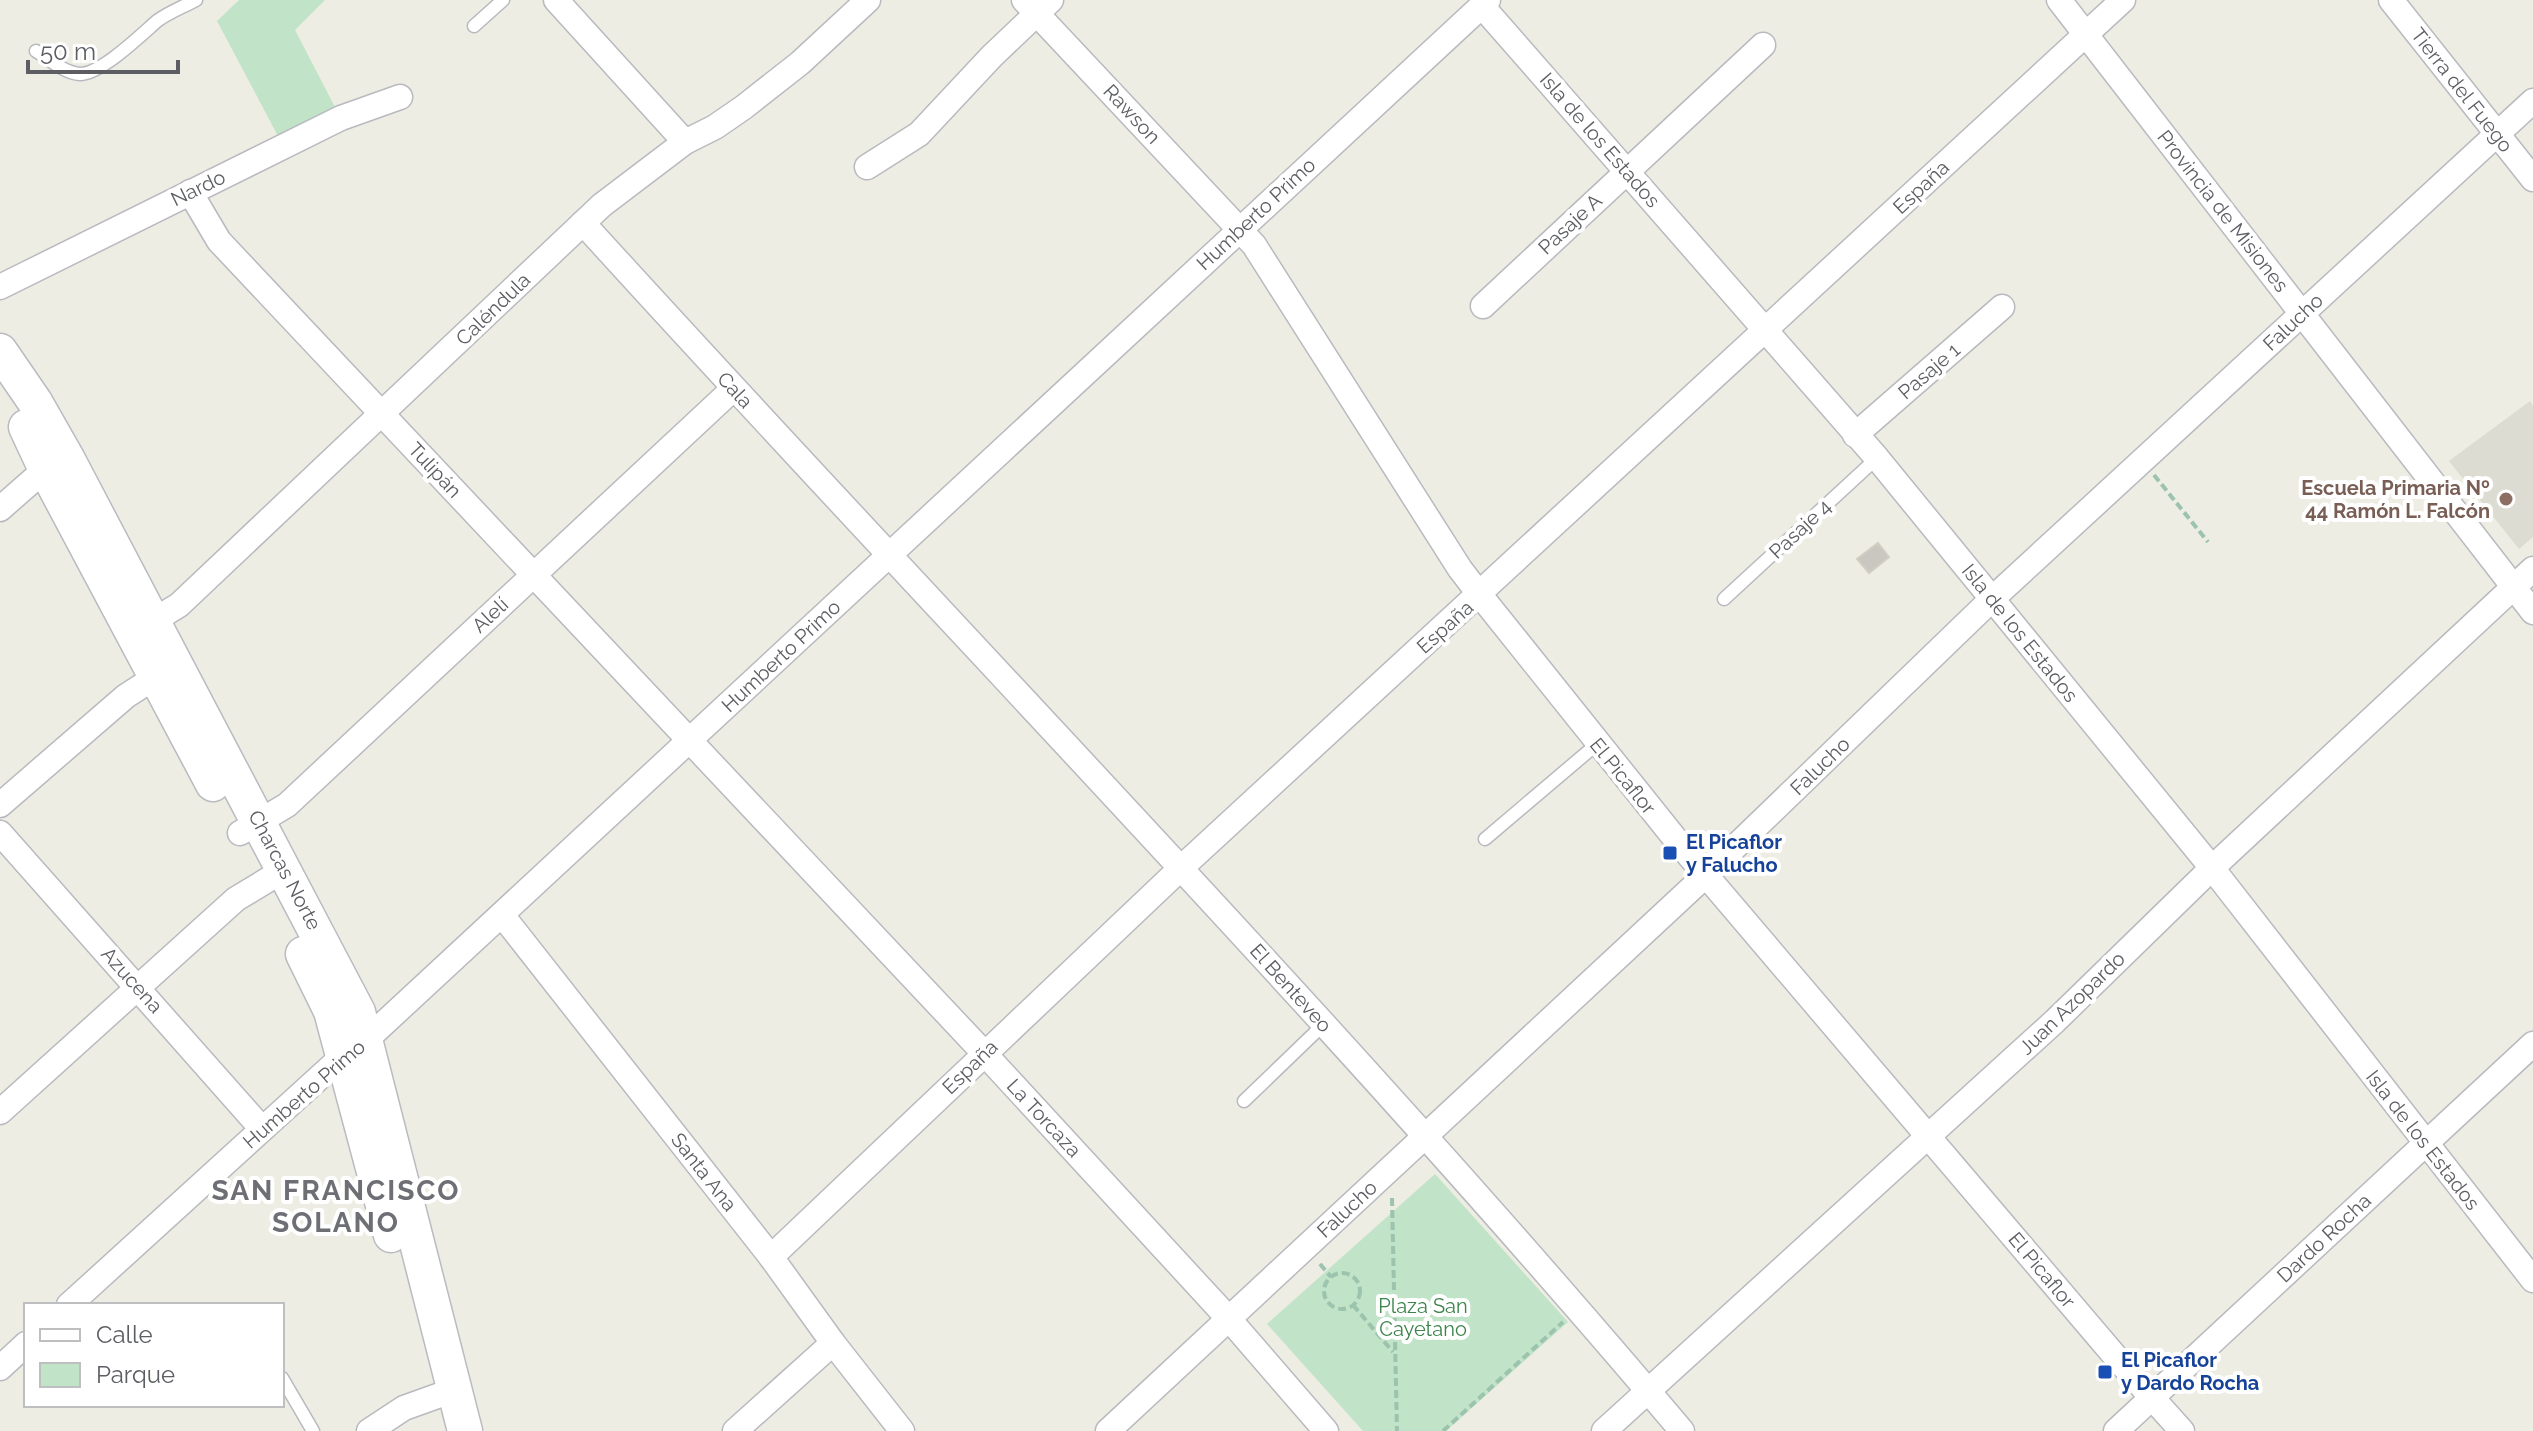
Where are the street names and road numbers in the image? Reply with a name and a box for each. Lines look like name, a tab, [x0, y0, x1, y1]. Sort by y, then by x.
street label: Tierra del Fuego	[2406, 23, 2518, 157]
street label: Isla de los Estados	[1535, 68, 1665, 212]
street label: Rawson	[1098, 79, 1166, 149]
street label: Provincia de Misiones	[2152, 125, 2294, 297]
street label: Humberto Primo	[1192, 153, 1320, 275]
street label: España	[1888, 155, 1954, 219]
street label: Nardo	[167, 165, 229, 211]
street label: Pasaje A	[1533, 188, 1607, 259]
street label: Caléndula	[451, 268, 535, 350]
street label: Falucho	[2258, 288, 2328, 356]
street label: Pasaje 1	[1893, 337, 1965, 404]
street label: Cala	[712, 367, 758, 413]
street label: Tulipán	[403, 437, 467, 503]
street label: Pasaje 4	[1764, 494, 1836, 564]
street label: Isla de los Estados	[1957, 559, 2083, 707]
street label: Alelí	[467, 592, 513, 638]
street label: Humberto Primo	[717, 595, 845, 717]
street label: España	[1412, 595, 1478, 659]
street label: Falucho	[1785, 732, 1855, 800]
street label: El Picaflor	[1585, 733, 1661, 819]
street label: Charcas Norte	[243, 806, 327, 934]
street label: El Benteveo	[1245, 939, 1337, 1037]
street label: Azucena	[96, 942, 168, 1018]
street label: Juan Azopardo	[2014, 946, 2130, 1059]
street label: Humberto Primo	[238, 1034, 370, 1153]
street label: España	[937, 1035, 1003, 1099]
street label: Isla de los Estados	[2361, 1065, 2485, 1215]
street label: La Torcaza	[1002, 1074, 1086, 1162]
street label: Santa Ana	[666, 1128, 742, 1216]
street label: Falucho	[1312, 1175, 1382, 1243]
street label: Dardo Rocha	[2272, 1188, 2376, 1288]
street label: El Picaflor	[2003, 1227, 2081, 1313]

